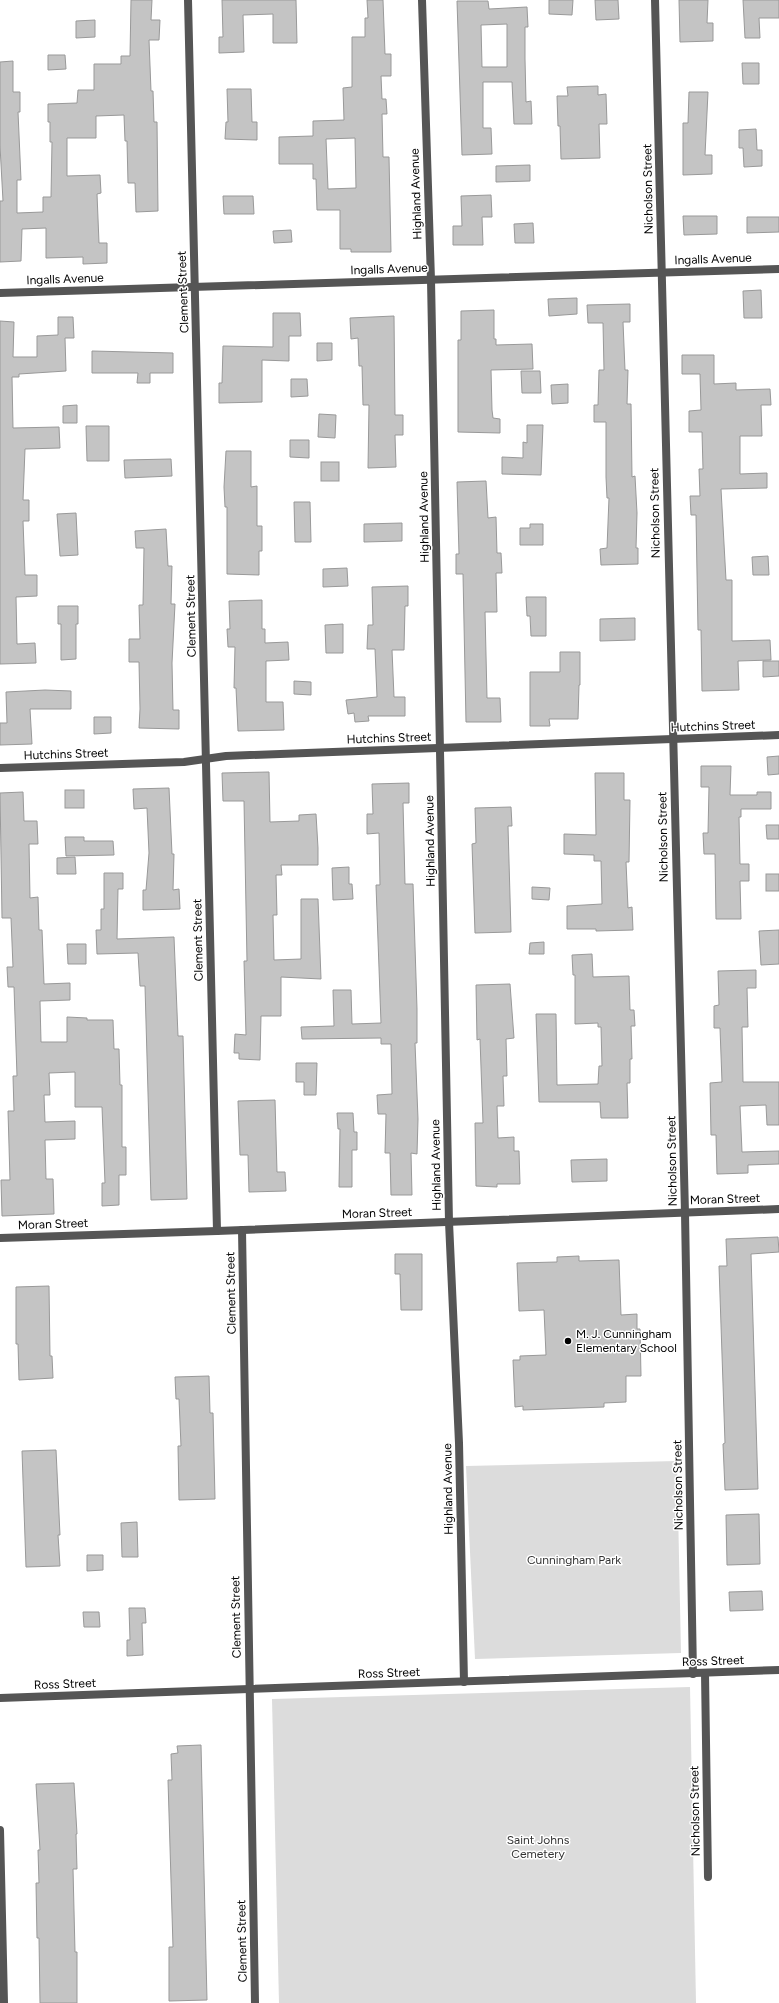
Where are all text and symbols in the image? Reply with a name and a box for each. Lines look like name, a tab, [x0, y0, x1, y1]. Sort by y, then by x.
street label: Nicholson Street	[640, 143, 656, 234]
street label: Highland Avenue	[407, 148, 425, 240]
street label: Clement Street	[175, 250, 191, 333]
street label: Ingalls Avenue	[674, 251, 752, 267]
street label: Ingalls Avenue	[350, 261, 428, 277]
street label: Ingalls Avenue	[26, 271, 104, 287]
street label: Nicholson Street	[647, 467, 663, 558]
street label: Highland Avenue	[416, 471, 432, 563]
street label: Clement Street	[183, 574, 199, 657]
street label: Hutchins Street	[670, 718, 756, 734]
street label: Hutchins Street	[346, 730, 432, 746]
street label: Hutchins Street	[23, 746, 109, 762]
street label: Nicholson Street	[655, 791, 671, 882]
street label: Highland Avenue	[422, 795, 438, 887]
street label: Clement Street	[190, 898, 206, 981]
street label: Nicholson Street	[664, 1115, 680, 1206]
street label: Highland Avenue	[428, 1119, 444, 1211]
street label: Moran Street	[689, 1191, 761, 1207]
street label: Moran Street	[341, 1205, 413, 1221]
street label: Moran Street	[17, 1216, 89, 1232]
street label: Clement Street	[223, 1251, 239, 1334]
place label: M. J. Cunningham Elementary School	[576, 1327, 677, 1355]
marker: M. J. Cunningham Elementary School	[563, 1336, 573, 1346]
street label: Nicholson Street	[670, 1439, 686, 1530]
street label: Highland Avenue	[440, 1443, 456, 1535]
park label: Cunningham Park	[527, 1553, 621, 1567]
street label: Clement Street	[228, 1575, 244, 1658]
street label: Ross Street	[682, 1653, 745, 1669]
street label: Ross Street	[358, 1665, 421, 1681]
street label: Ross Street	[34, 1676, 97, 1692]
street label: Nicholson Street	[687, 1765, 703, 1856]
park label: Saint Johns Cemetery	[507, 1833, 570, 1861]
street label: Clement Street	[234, 1899, 250, 1982]

